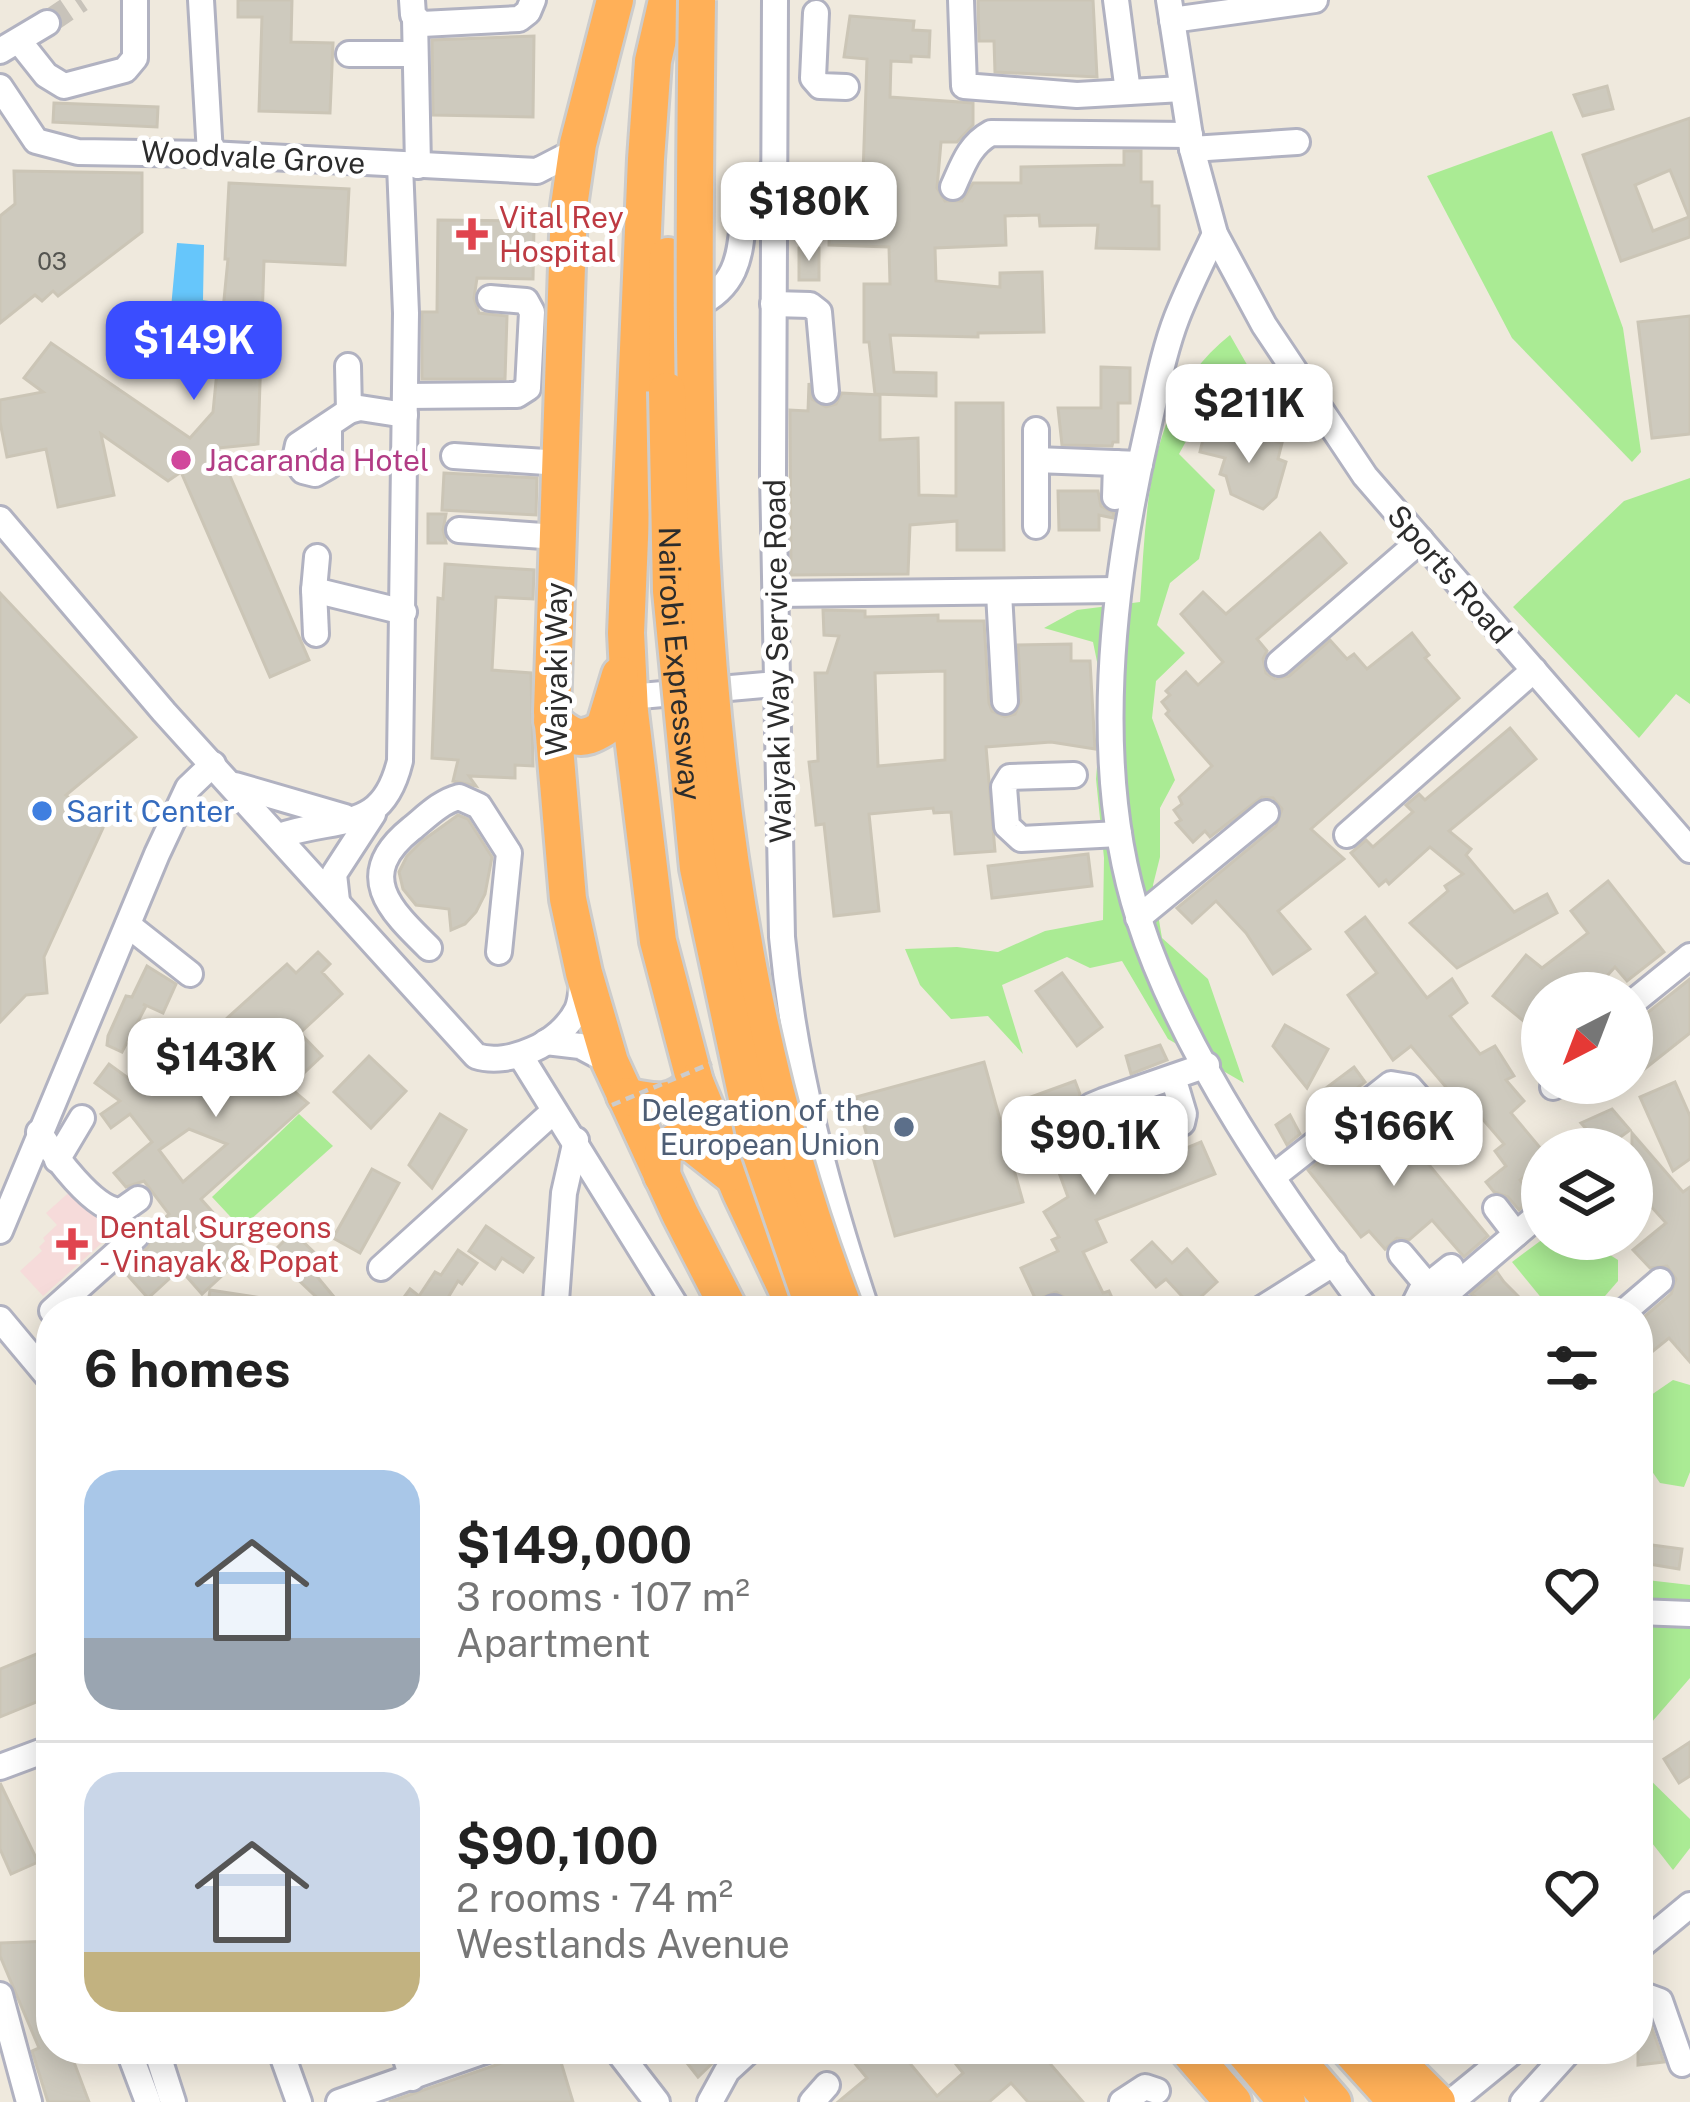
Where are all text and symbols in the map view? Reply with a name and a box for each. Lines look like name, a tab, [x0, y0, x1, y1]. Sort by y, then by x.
street label: Woodvale Grove	[140, 133, 366, 181]
pin: $180K	[725, 162, 893, 264]
text: $180K	[748, 178, 870, 224]
place label: Vital Rey Hospital	[499, 199, 624, 269]
marker: Vital Rey Hospital	[456, 218, 488, 250]
house number: 03	[37, 247, 67, 275]
pin: $149K	[110, 301, 278, 403]
text: $149K	[133, 317, 255, 363]
pin: $211K	[1165, 364, 1333, 466]
text: $211K	[1193, 380, 1305, 426]
place label: Jacaranda Hotel	[205, 442, 429, 478]
marker: Jacaranda Hotel	[168, 447, 194, 473]
street label: Waiyaki Way Service Road	[756, 479, 798, 843]
street label: Sports Road	[1380, 498, 1520, 650]
street label: Nairobi Expressway	[652, 526, 709, 802]
street label: Waiyaki Way	[538, 582, 574, 756]
place label: Sarit Center	[66, 793, 235, 829]
marker: Sarit Center	[29, 798, 55, 824]
north arrow	[1521, 972, 1653, 1104]
map controls	[1521, 972, 1653, 1260]
pin: $143K	[132, 1018, 300, 1120]
text: $143K	[155, 1034, 277, 1080]
pin: $166K	[1310, 1087, 1478, 1189]
place label: Delegation of the European Union	[641, 1092, 880, 1162]
pin: $90.1K	[997, 1096, 1193, 1198]
text: $166K	[1333, 1103, 1455, 1149]
text: $90.1K	[1029, 1112, 1161, 1158]
marker: Delegation of the European Union	[891, 1114, 917, 1140]
button: layers	[1521, 1128, 1653, 1260]
place label: Dental Surgeons - Vinayak & Popat	[99, 1209, 339, 1279]
marker: Dental Surgeons - Vinayak & Popat	[56, 1228, 88, 1260]
icon: filters	[1539, 1335, 1605, 1401]
text: 6 homes	[84, 1339, 291, 1398]
text: $149,000	[456, 1515, 692, 1574]
icon: home	[180, 1518, 324, 1662]
icon: heart	[1539, 1557, 1605, 1623]
text: 3 rooms · 107 m²	[456, 1574, 750, 1620]
text: Apartment	[456, 1620, 651, 1666]
text: $90,100	[456, 1816, 659, 1875]
icon: home	[180, 1820, 324, 1964]
icon: heart	[1539, 1859, 1605, 1925]
text: 2 rooms · 74 m²	[456, 1875, 733, 1921]
text: Westlands Avenue	[456, 1921, 790, 1967]

